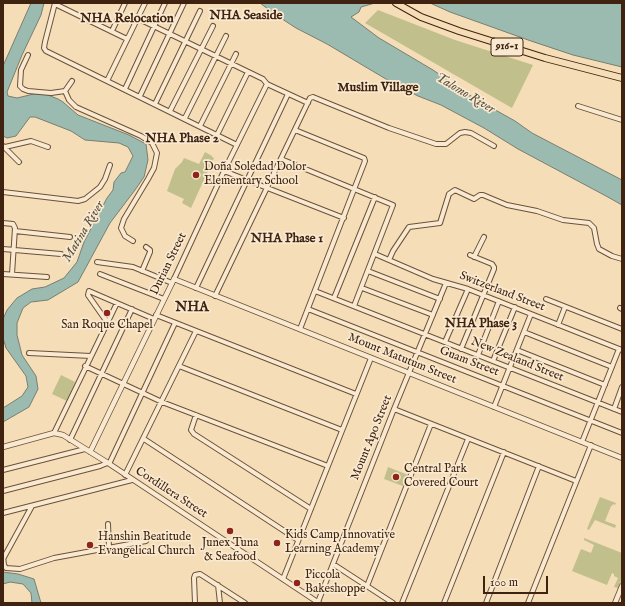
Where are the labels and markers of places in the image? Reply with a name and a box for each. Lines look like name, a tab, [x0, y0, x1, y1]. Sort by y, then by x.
place label: Doña Soledad Dolor Elementary School	[204, 161, 306, 189]
marker: Doña Soledad Dolor Elementary School	[191, 170, 201, 180]
marker: San Roque Chapel	[102, 308, 112, 318]
place label: San Roque Chapel	[61, 319, 153, 333]
place label: Central Park Covered Court	[404, 463, 478, 491]
marker: Central Park Covered Court	[391, 472, 401, 482]
marker: Junex Tuna & Seafood	[225, 526, 235, 536]
place label: Kids Camp Innovative Learning Academy	[285, 529, 395, 557]
place label: Hanshin Beatitude Evangelical Church	[98, 531, 195, 559]
place label: Junex Tuna & Seafood	[202, 537, 258, 565]
marker: Kids Camp Innovative Learning Academy	[272, 538, 282, 548]
marker: Hanshin Beatitude Evangelical Church	[85, 540, 95, 550]
place label: Piccola Bakeshoppe	[305, 569, 366, 597]
marker: Piccola Bakeshoppe	[292, 578, 302, 588]

